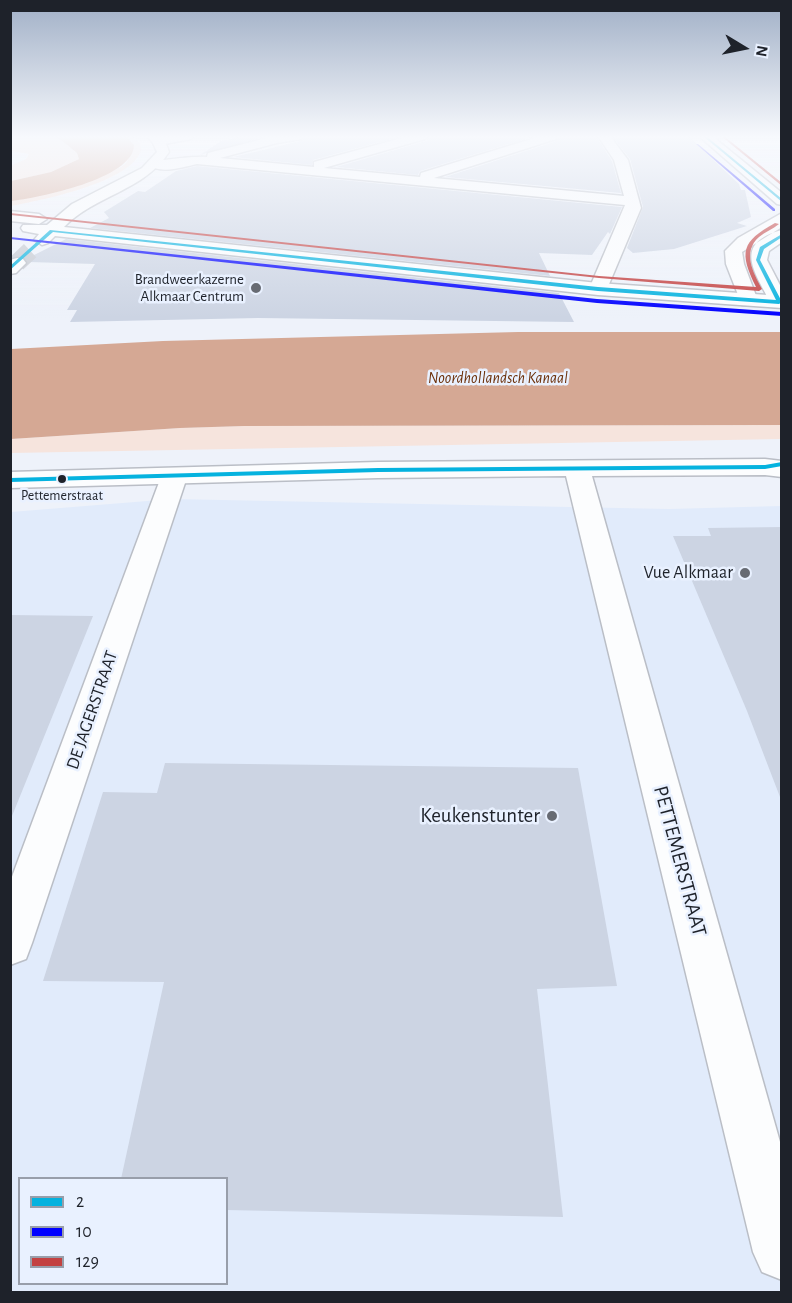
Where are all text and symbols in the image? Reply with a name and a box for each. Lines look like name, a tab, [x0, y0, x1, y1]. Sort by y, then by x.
north arrow	[714, 18, 774, 78]
text: N	[753, 44, 771, 58]
place label: Brandweerkazerne Alkmaar Centrum	[135, 270, 244, 305]
marker: Brandweerkazerne Alkmaar Centrum	[249, 281, 263, 295]
water label: Noordhollandsch Kanaal	[428, 368, 568, 388]
marker: Pettemerstraat	[56, 473, 68, 485]
place label: Pettemerstraat	[21, 488, 103, 504]
place label: Vue Alkmaar	[644, 562, 733, 584]
marker: Vue Alkmaar	[738, 566, 752, 580]
street label: DE JAGERSTRAAT	[62, 648, 122, 772]
street label: PETTEMERSTRAAT	[648, 783, 712, 939]
place label: Keukenstunter	[420, 803, 540, 829]
marker: Keukenstunter	[545, 809, 559, 823]
legend	[18, 1177, 228, 1285]
text: 2	[76, 1193, 84, 1211]
text: 10	[76, 1223, 92, 1241]
text: 129	[76, 1253, 99, 1271]

